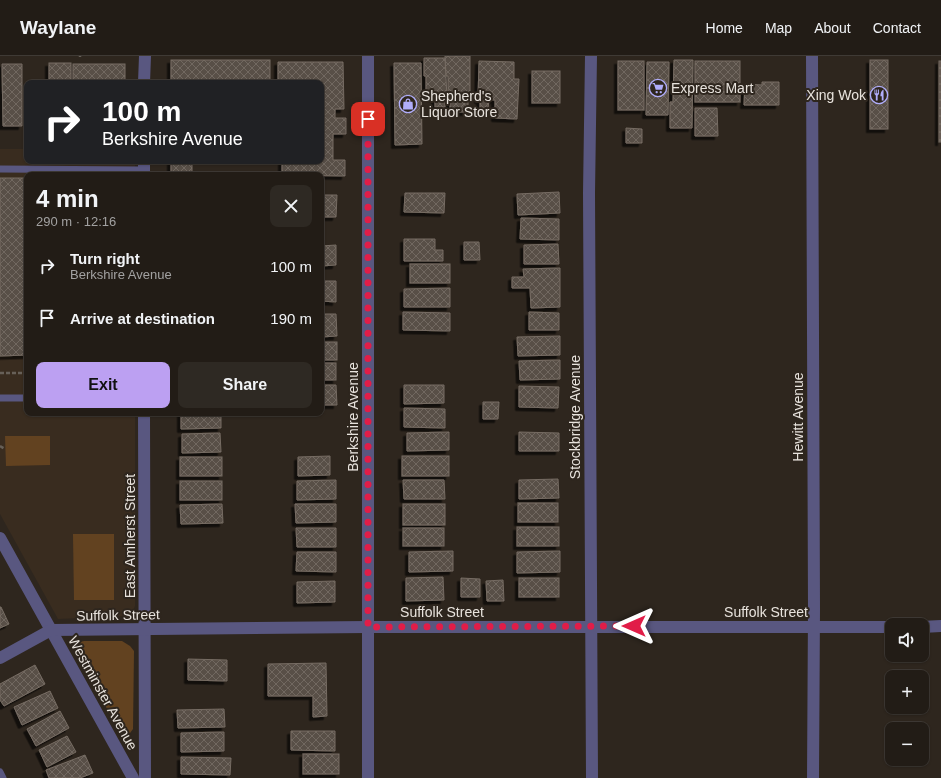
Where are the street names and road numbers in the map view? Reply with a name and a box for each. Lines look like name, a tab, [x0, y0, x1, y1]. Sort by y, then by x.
street label: Stockbridge Avenue	[567, 355, 583, 479]
street label: Berkshire Avenue	[345, 362, 361, 472]
street label: Hewitt Avenue	[790, 372, 806, 462]
street label: East Amherst Street	[122, 474, 138, 598]
street label: Suffolk Street	[400, 604, 484, 620]
street label: Suffolk Street	[724, 604, 808, 620]
street label: Suffolk Street	[76, 606, 160, 624]
street label: Westminster Avenue	[65, 633, 141, 753]

